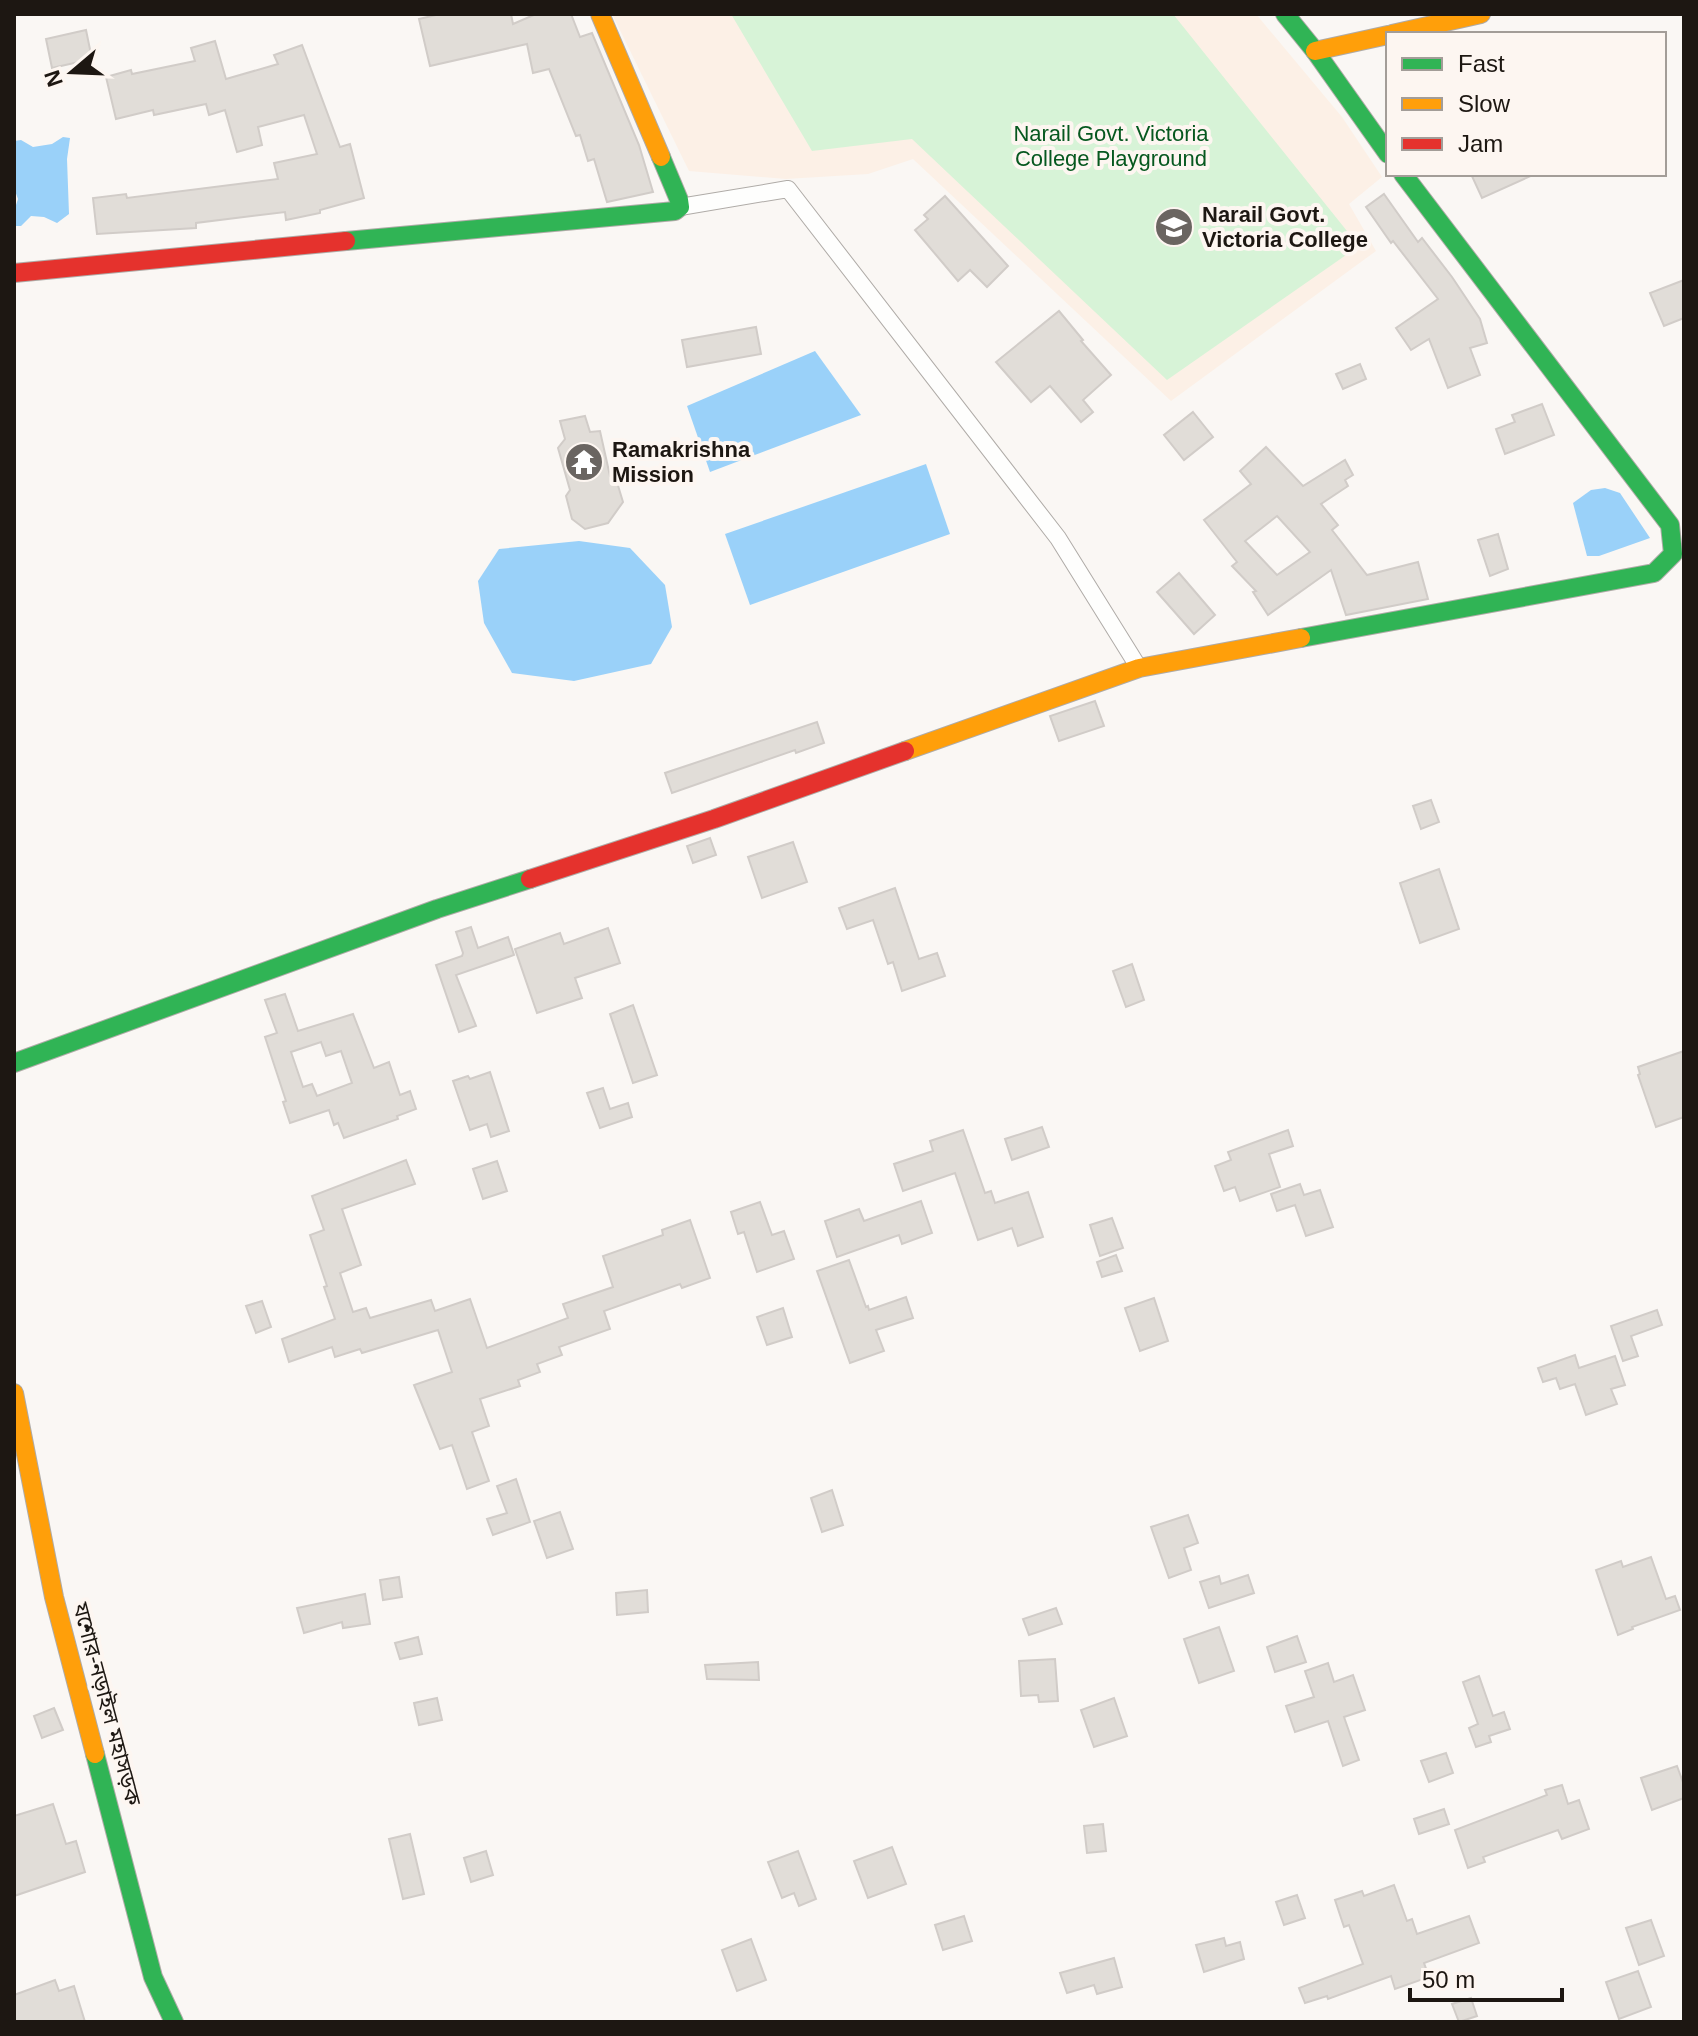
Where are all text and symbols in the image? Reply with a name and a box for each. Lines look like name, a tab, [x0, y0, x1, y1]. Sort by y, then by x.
north arrow	[32, 32, 112, 112]
legend	[1386, 32, 1666, 176]
text: Fast	[1458, 50, 1505, 77]
text: N	[39, 67, 68, 90]
text: Slow	[1458, 90, 1511, 117]
park label: Narail Govt. Victoria College Playground	[1013, 121, 1209, 171]
text: Jam	[1458, 130, 1503, 157]
place label: Narail Govt. Victoria College	[1202, 202, 1368, 252]
school or university icon: Narail Govt. Victoria College	[1153, 206, 1195, 248]
place label: Ramakrishna Mission	[612, 437, 751, 487]
temple icon: Ramakrishna Mission	[563, 441, 605, 483]
street label: যশোর-নড়াইল মহাসড়ক	[68, 1599, 146, 1808]
scale bar	[1410, 1952, 1562, 2002]
text: 50 m	[1422, 1966, 1475, 1993]

